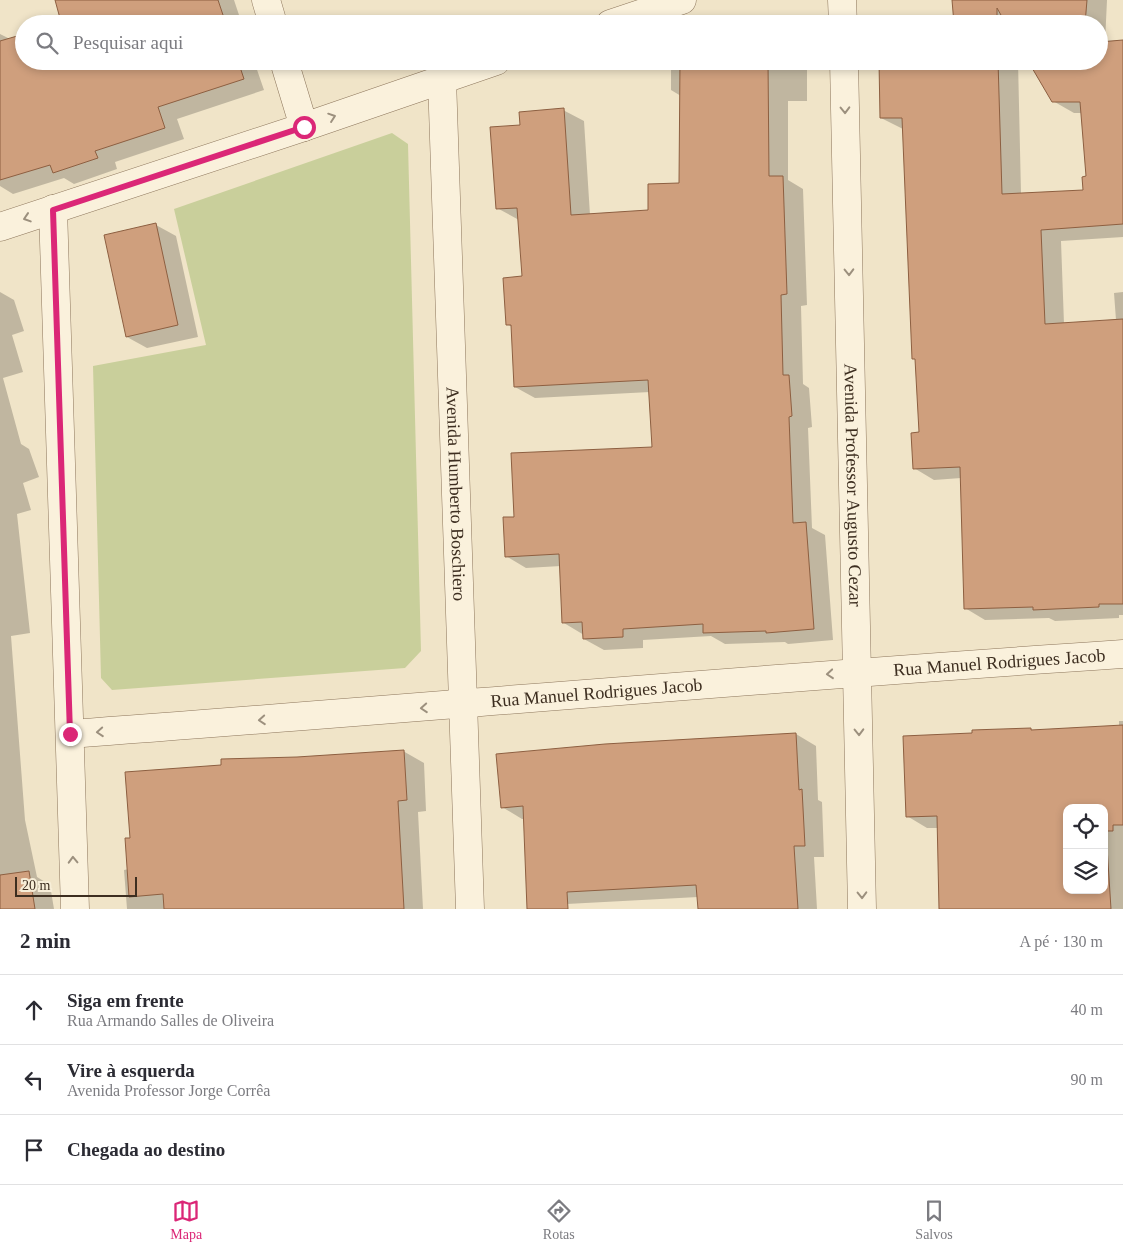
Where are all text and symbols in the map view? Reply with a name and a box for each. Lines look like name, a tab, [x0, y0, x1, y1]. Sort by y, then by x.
search box	[15, 15, 1108, 70]
icon: search	[33, 29, 61, 57]
text: Pesquisar aqui	[73, 32, 183, 53]
one-way arrow	[840, 106, 850, 114]
one-way arrow	[327, 113, 336, 123]
route start	[293, 116, 316, 139]
one-way arrow	[23, 213, 31, 223]
one-way arrow	[843, 269, 854, 277]
street label: Avenida Professor Augusto Cezar	[840, 363, 866, 607]
street label: Avenida Humberto Boschiero	[442, 386, 470, 601]
street label: Rua Manuel Rodrigues Jacob	[892, 645, 1106, 680]
one-way arrow	[826, 668, 834, 679]
street label: Rua Manuel Rodrigues Jacob	[490, 675, 703, 711]
one-way arrow	[420, 702, 428, 713]
one-way arrow	[257, 714, 265, 725]
route end	[59, 723, 82, 746]
one-way arrow	[95, 726, 103, 737]
one-way arrow	[854, 729, 864, 737]
map controls	[1063, 804, 1108, 894]
button: locate	[1063, 804, 1108, 849]
button: layers	[1063, 849, 1108, 894]
one-way arrow	[68, 856, 79, 864]
scale bar	[15, 874, 138, 897]
text: 20 m	[22, 878, 50, 893]
one-way arrow	[857, 892, 867, 899]
text: 2 min	[20, 929, 71, 953]
text: A pé · 130 m	[1019, 933, 1103, 950]
text: Siga em frente	[67, 990, 184, 1011]
icon: ahead	[20, 996, 48, 1024]
text: 40 m	[1071, 1001, 1103, 1018]
text: Rua Armando Salles de Oliveira	[67, 1012, 274, 1029]
text: Vire à esquerda	[67, 1060, 195, 1081]
icon: left	[20, 1066, 48, 1094]
text: 90 m	[1071, 1071, 1103, 1088]
text: Avenida Professor Jorge Corrêa	[67, 1082, 270, 1099]
icon: arrive	[20, 1136, 48, 1164]
text: Chegada ao destino	[67, 1139, 225, 1160]
tab: Mapa	[170, 1197, 202, 1243]
tab: Rotas	[543, 1197, 575, 1243]
tab: Salvos	[915, 1197, 953, 1243]

